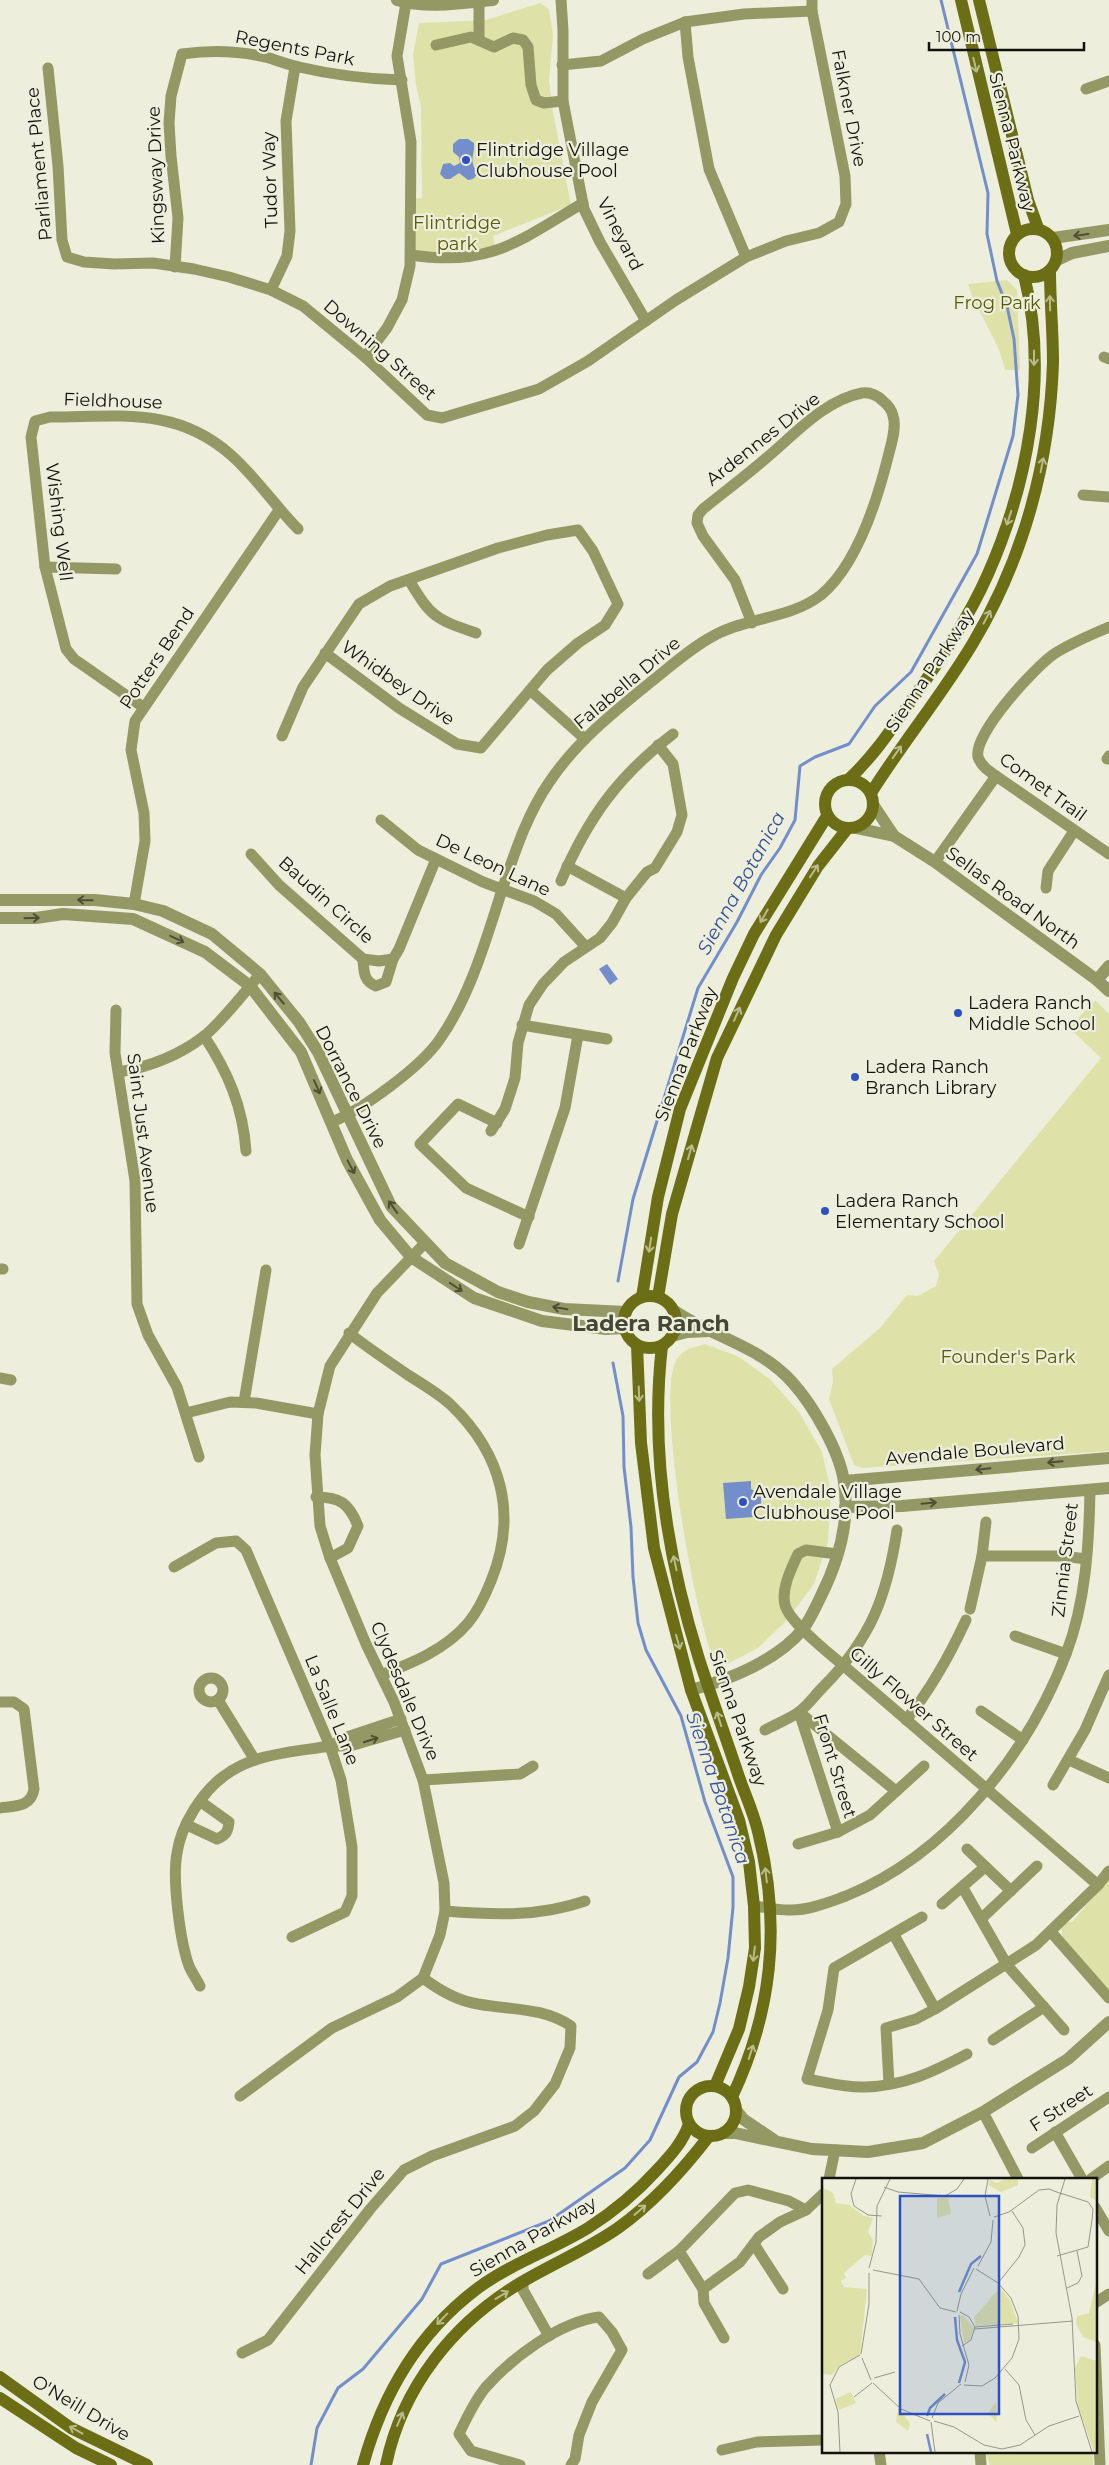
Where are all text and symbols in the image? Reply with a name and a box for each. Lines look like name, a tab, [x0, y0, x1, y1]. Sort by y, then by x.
scale bar	[929, 20, 1084, 52]
street label: Regents Park	[233, 26, 357, 70]
text: 100 m	[936, 27, 981, 46]
street label: Falkner Drive	[827, 47, 871, 169]
one-way arrow	[971, 56, 981, 72]
street label: Sienna Parkway	[984, 70, 1040, 214]
street label: Parliament Place	[21, 86, 57, 242]
street label: Kingsway Drive	[143, 105, 169, 244]
street label: Tudor Way	[257, 131, 283, 229]
place label: Flintridge Village Clubhouse Pool	[476, 139, 629, 182]
marker: Flintridge Village Clubhouse Pool	[460, 154, 472, 166]
street label: Vineyard	[592, 194, 648, 274]
park label: Flintridge park	[413, 212, 501, 255]
one-way arrow	[1074, 231, 1090, 241]
park label: Frog Park	[953, 292, 1041, 314]
street label: Downing Street	[319, 295, 441, 405]
one-way arrow	[1045, 295, 1055, 312]
one-way arrow	[1029, 350, 1039, 366]
street label: Fieldhouse	[63, 388, 163, 414]
street label: Ardennes Drive	[702, 388, 825, 490]
one-way arrow	[1038, 457, 1047, 473]
street label: Wishing Well	[41, 462, 77, 582]
one-way arrow	[1004, 510, 1014, 526]
street label: Potters Bend	[115, 603, 199, 713]
street label: Sienna Parkway	[881, 606, 979, 736]
one-way arrow	[983, 610, 992, 625]
street label: Falabella Drive	[569, 632, 685, 734]
street label: Whidbey Drive	[337, 636, 459, 730]
one-way arrow	[892, 745, 902, 759]
street label: Comet Trail	[995, 748, 1091, 826]
water label: Sienna Botanica	[692, 807, 790, 958]
street label: De Leon Lane	[432, 829, 554, 901]
street label: Sellas Road North	[942, 842, 1084, 954]
street label: Baudin Circle	[274, 851, 378, 949]
one-way arrow	[809, 864, 820, 878]
one-way arrow	[77, 895, 93, 904]
one-way arrow	[759, 909, 769, 923]
one-way arrow	[23, 913, 39, 923]
one-way arrow	[169, 935, 184, 944]
street label: Sienna Parkway	[650, 983, 722, 1125]
one-way arrow	[274, 992, 285, 1005]
place label: Ladera Ranch Middle School	[968, 992, 1096, 1035]
one-way arrow	[733, 1007, 743, 1022]
marker: Ladera Ranch Middle School	[952, 1007, 964, 1019]
street label: Dorrance Drive	[311, 1022, 392, 1152]
street label: Saint Just Avenue	[122, 1052, 164, 1214]
place label: Ladera Ranch Branch Library	[865, 1056, 997, 1099]
marker: Ladera Ranch Branch Library	[849, 1071, 861, 1083]
one-way arrow	[312, 1079, 322, 1094]
one-way arrow	[686, 1144, 696, 1160]
one-way arrow	[347, 1159, 356, 1174]
place label: Ladera Ranch Elementary School	[835, 1190, 1005, 1233]
one-way arrow	[388, 1200, 398, 1214]
marker: Ladera Ranch Elementary School	[819, 1205, 831, 1217]
one-way arrow	[645, 1236, 655, 1252]
one-way arrow	[449, 1282, 463, 1292]
one-way arrow	[552, 1303, 568, 1313]
district label: Ladera Ranch	[572, 1310, 730, 1337]
park label: Founder's Park	[940, 1346, 1076, 1368]
one-way arrow	[635, 1385, 644, 1401]
street label: Avendale Boulevard	[884, 1432, 1066, 1470]
one-way arrow	[1048, 1457, 1064, 1467]
one-way arrow	[976, 1464, 992, 1474]
place label: Avendale Village Clubhouse Pool	[753, 1481, 902, 1524]
marker: Avendale Village Clubhouse Pool	[737, 1496, 749, 1508]
one-way arrow	[920, 1498, 936, 1508]
street label: Zinnia Street	[1047, 1501, 1083, 1619]
one-way arrow	[670, 1556, 679, 1572]
street label: Clydesdale Drive	[366, 1618, 444, 1764]
one-way arrow	[674, 1634, 684, 1650]
street label: Gilly Flower Street	[845, 1642, 983, 1766]
street label: Sienna Parkway	[704, 1647, 772, 1789]
street label: La Salle Lane	[300, 1652, 364, 1769]
water label: Sienna Botanica	[681, 1709, 755, 1867]
street label: Front Street	[809, 1711, 861, 1821]
one-way arrow	[714, 1712, 724, 1728]
one-way arrow	[363, 1734, 379, 1744]
one-way arrow	[761, 1867, 771, 1883]
one-way arrow	[749, 1946, 758, 1962]
one-way arrow	[747, 2045, 756, 2060]
street label: F Street	[1025, 2080, 1097, 2136]
street label: Hallcrest Drive	[290, 2163, 390, 2279]
inset map	[822, 2178, 1096, 2452]
street label: Sienna Parkway	[466, 2192, 600, 2282]
one-way arrow	[633, 2204, 646, 2216]
one-way arrow	[494, 2289, 508, 2299]
one-way arrow	[436, 2313, 448, 2326]
street label: O'Neill Drive	[28, 2370, 134, 2446]
one-way arrow	[396, 2412, 406, 2427]
one-way arrow	[69, 2425, 84, 2434]

